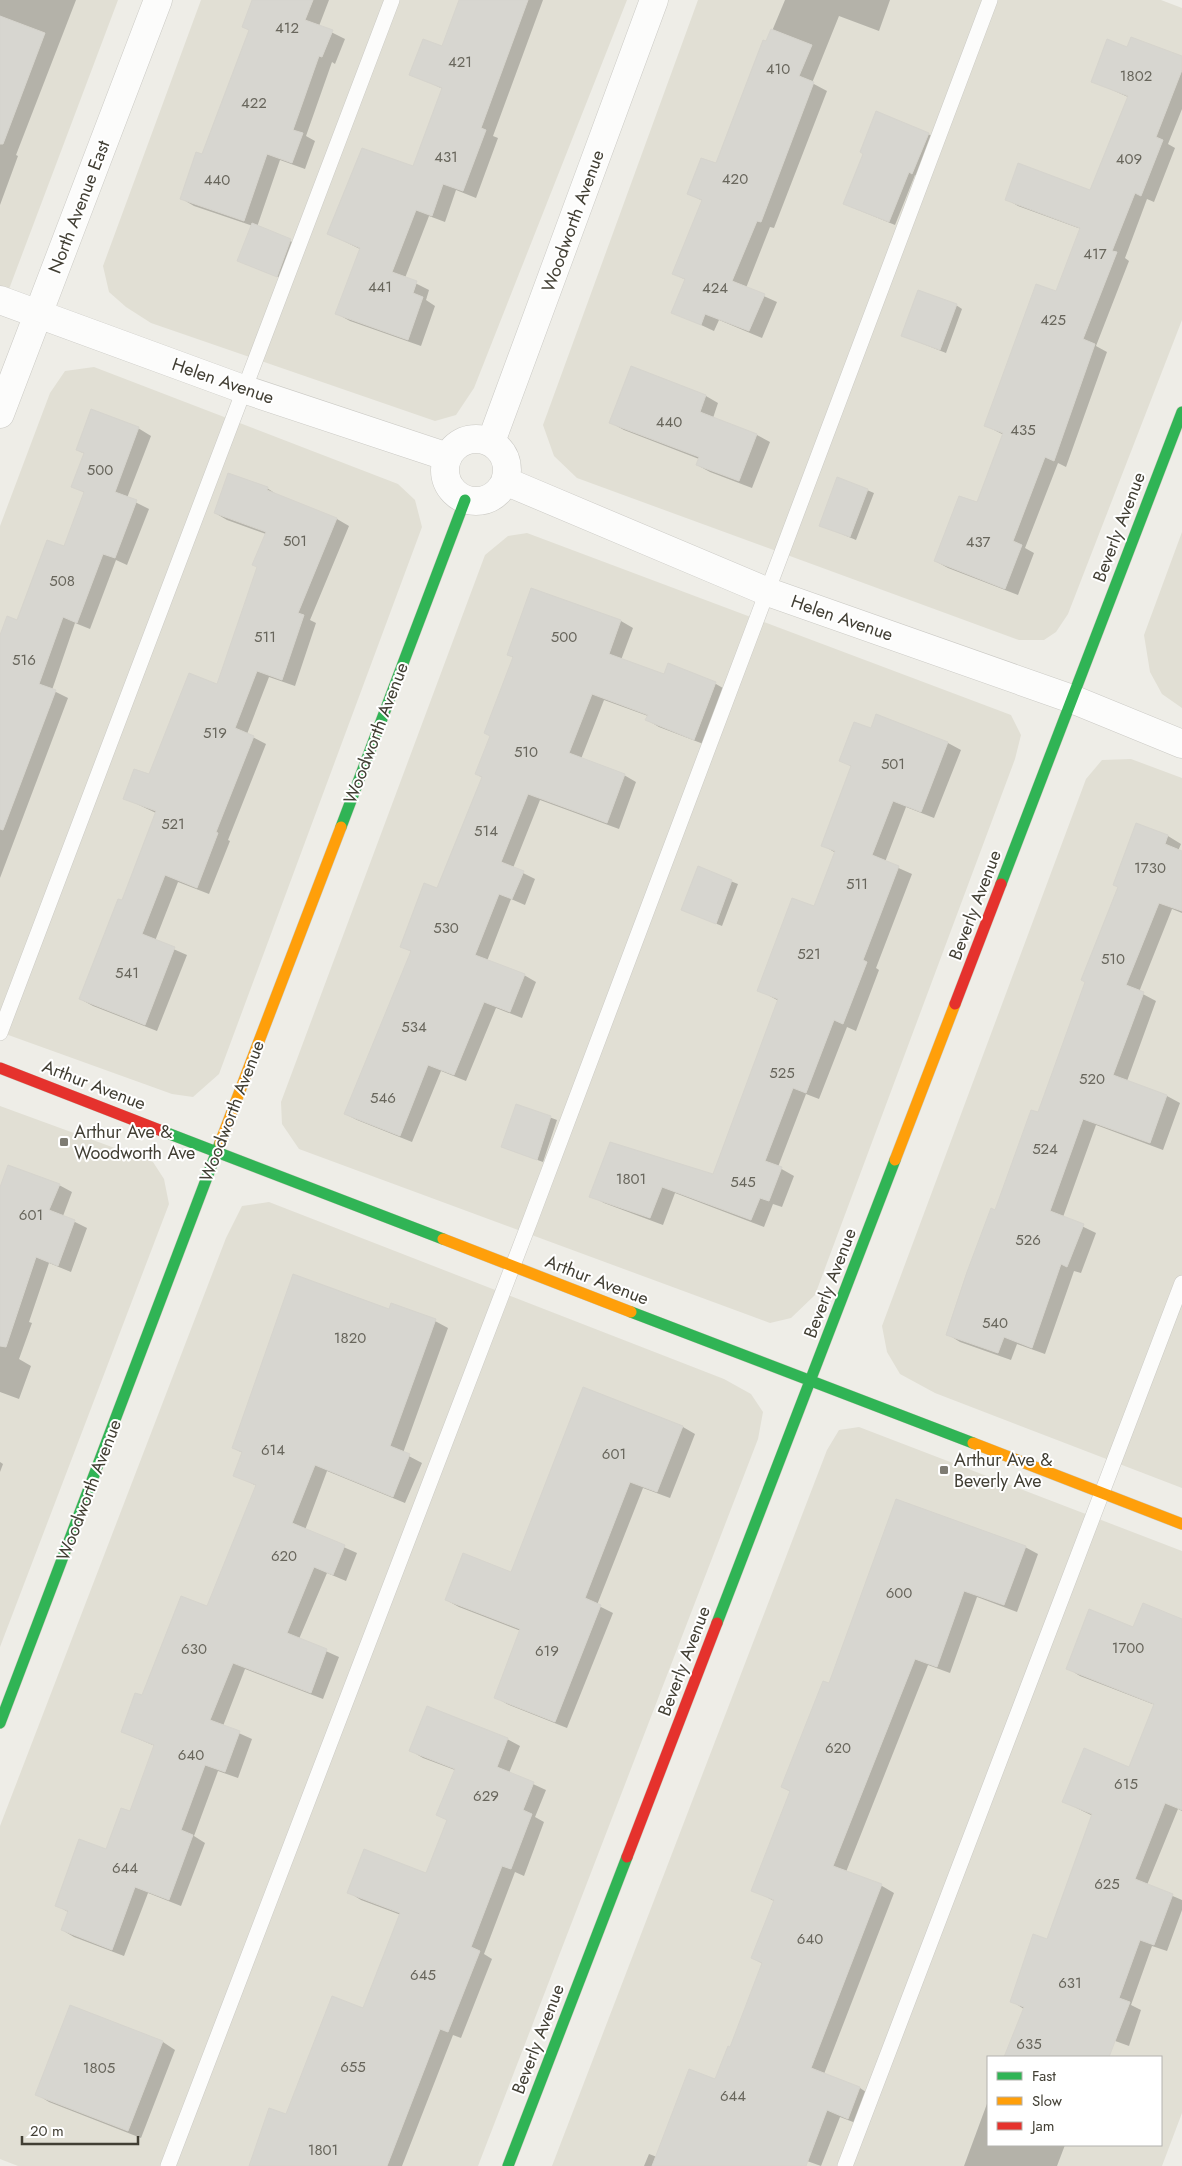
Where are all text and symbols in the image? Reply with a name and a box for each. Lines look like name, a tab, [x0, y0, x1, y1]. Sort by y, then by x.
house number: 412	[275, 17, 299, 39]
house number: 421	[448, 51, 472, 73]
house number: 410	[766, 58, 790, 80]
house number: 1802	[1120, 65, 1152, 87]
house number: 422	[241, 92, 267, 114]
street label: North Avenue East	[42, 136, 117, 277]
house number: 431	[434, 146, 458, 168]
street label: Woodworth Avenue	[535, 146, 611, 296]
house number: 409	[1116, 148, 1142, 170]
house number: 420	[722, 168, 748, 190]
house number: 440	[204, 169, 230, 191]
house number: 417	[1083, 243, 1107, 265]
house number: 441	[368, 276, 392, 298]
house number: 424	[702, 277, 728, 299]
house number: 425	[1040, 309, 1066, 331]
street label: Helen Avenue	[168, 351, 278, 411]
house number: 440	[656, 411, 682, 433]
house number: 435	[1010, 419, 1036, 441]
house number: 500	[87, 459, 113, 481]
street label: Beverly Avenue	[1086, 468, 1152, 586]
house number: 501	[283, 530, 307, 552]
house number: 437	[966, 531, 990, 553]
house number: 508	[49, 570, 75, 592]
street label: Helen Avenue	[787, 588, 897, 648]
house number: 511	[254, 626, 276, 648]
house number: 500	[551, 626, 577, 648]
house number: 516	[12, 649, 36, 671]
street label: Woodworth Avenue	[337, 659, 415, 807]
house number: 519	[203, 722, 227, 744]
house number: 510	[514, 741, 538, 763]
house number: 501	[881, 753, 905, 775]
house number: 521	[161, 813, 185, 835]
house number: 514	[474, 820, 498, 842]
street label: Beverly Avenue	[942, 846, 1008, 964]
house number: 1730	[1134, 857, 1166, 879]
house number: 511	[846, 873, 868, 895]
house number: 530	[433, 917, 459, 939]
house number: 521	[797, 943, 821, 965]
house number: 510	[1101, 948, 1125, 970]
house number: 541	[115, 962, 139, 984]
house number: 534	[401, 1016, 427, 1038]
street label: Woodworth Avenue	[193, 1037, 271, 1185]
street label: Arthur Avenue	[38, 1053, 150, 1117]
house number: 525	[769, 1062, 795, 1084]
house number: 520	[1079, 1068, 1105, 1090]
house number: 546	[370, 1087, 396, 1109]
place label: Arthur Ave & Woodworth Ave	[74, 1119, 195, 1166]
marker: Arthur Ave & Woodworth Ave	[58, 1136, 70, 1148]
house number: 524	[1032, 1138, 1058, 1160]
house number: 1801	[616, 1168, 646, 1190]
house number: 545	[730, 1171, 756, 1193]
house number: 601	[19, 1204, 43, 1226]
street label: Beverly Avenue	[797, 1224, 863, 1342]
house number: 526	[1015, 1229, 1041, 1251]
street label: Arthur Avenue	[541, 1248, 653, 1312]
house number: 540	[982, 1312, 1008, 1334]
house number: 1820	[334, 1327, 366, 1349]
street label: Woodworth Avenue	[50, 1416, 128, 1564]
house number: 614	[261, 1439, 285, 1461]
house number: 601	[602, 1443, 626, 1465]
place label: Arthur Ave & Beverly Ave	[954, 1447, 1052, 1494]
marker: Arthur Ave & Beverly Ave	[938, 1464, 950, 1476]
house number: 620	[271, 1545, 297, 1567]
house number: 600	[886, 1582, 912, 1604]
street label: Beverly Avenue	[651, 1602, 717, 1720]
house number: 1700	[1112, 1637, 1144, 1659]
house number: 630	[181, 1638, 207, 1660]
house number: 619	[535, 1640, 559, 1662]
house number: 620	[825, 1737, 851, 1759]
house number: 640	[178, 1744, 204, 1766]
house number: 615	[1114, 1773, 1138, 1795]
house number: 629	[473, 1785, 499, 1807]
house number: 644	[112, 1857, 138, 1879]
house number: 625	[1094, 1873, 1120, 1895]
house number: 640	[797, 1928, 823, 1950]
house number: 645	[410, 1964, 436, 1986]
house number: 631	[1058, 1972, 1082, 1994]
street label: Beverly Avenue	[505, 1980, 571, 2098]
house number: 635	[1016, 2033, 1042, 2055]
house number: 655	[340, 2056, 366, 2078]
legend	[987, 2056, 1162, 2146]
house number: 1805	[83, 2057, 115, 2079]
text: Fast	[1032, 2065, 1056, 2087]
house number: 644	[720, 2085, 746, 2107]
text: Slow	[1032, 2090, 1063, 2112]
scale bar	[22, 2114, 139, 2146]
text: Jam	[1030, 2115, 1055, 2137]
text: 20 m	[30, 2120, 64, 2142]
house number: 1801	[308, 2139, 338, 2161]

